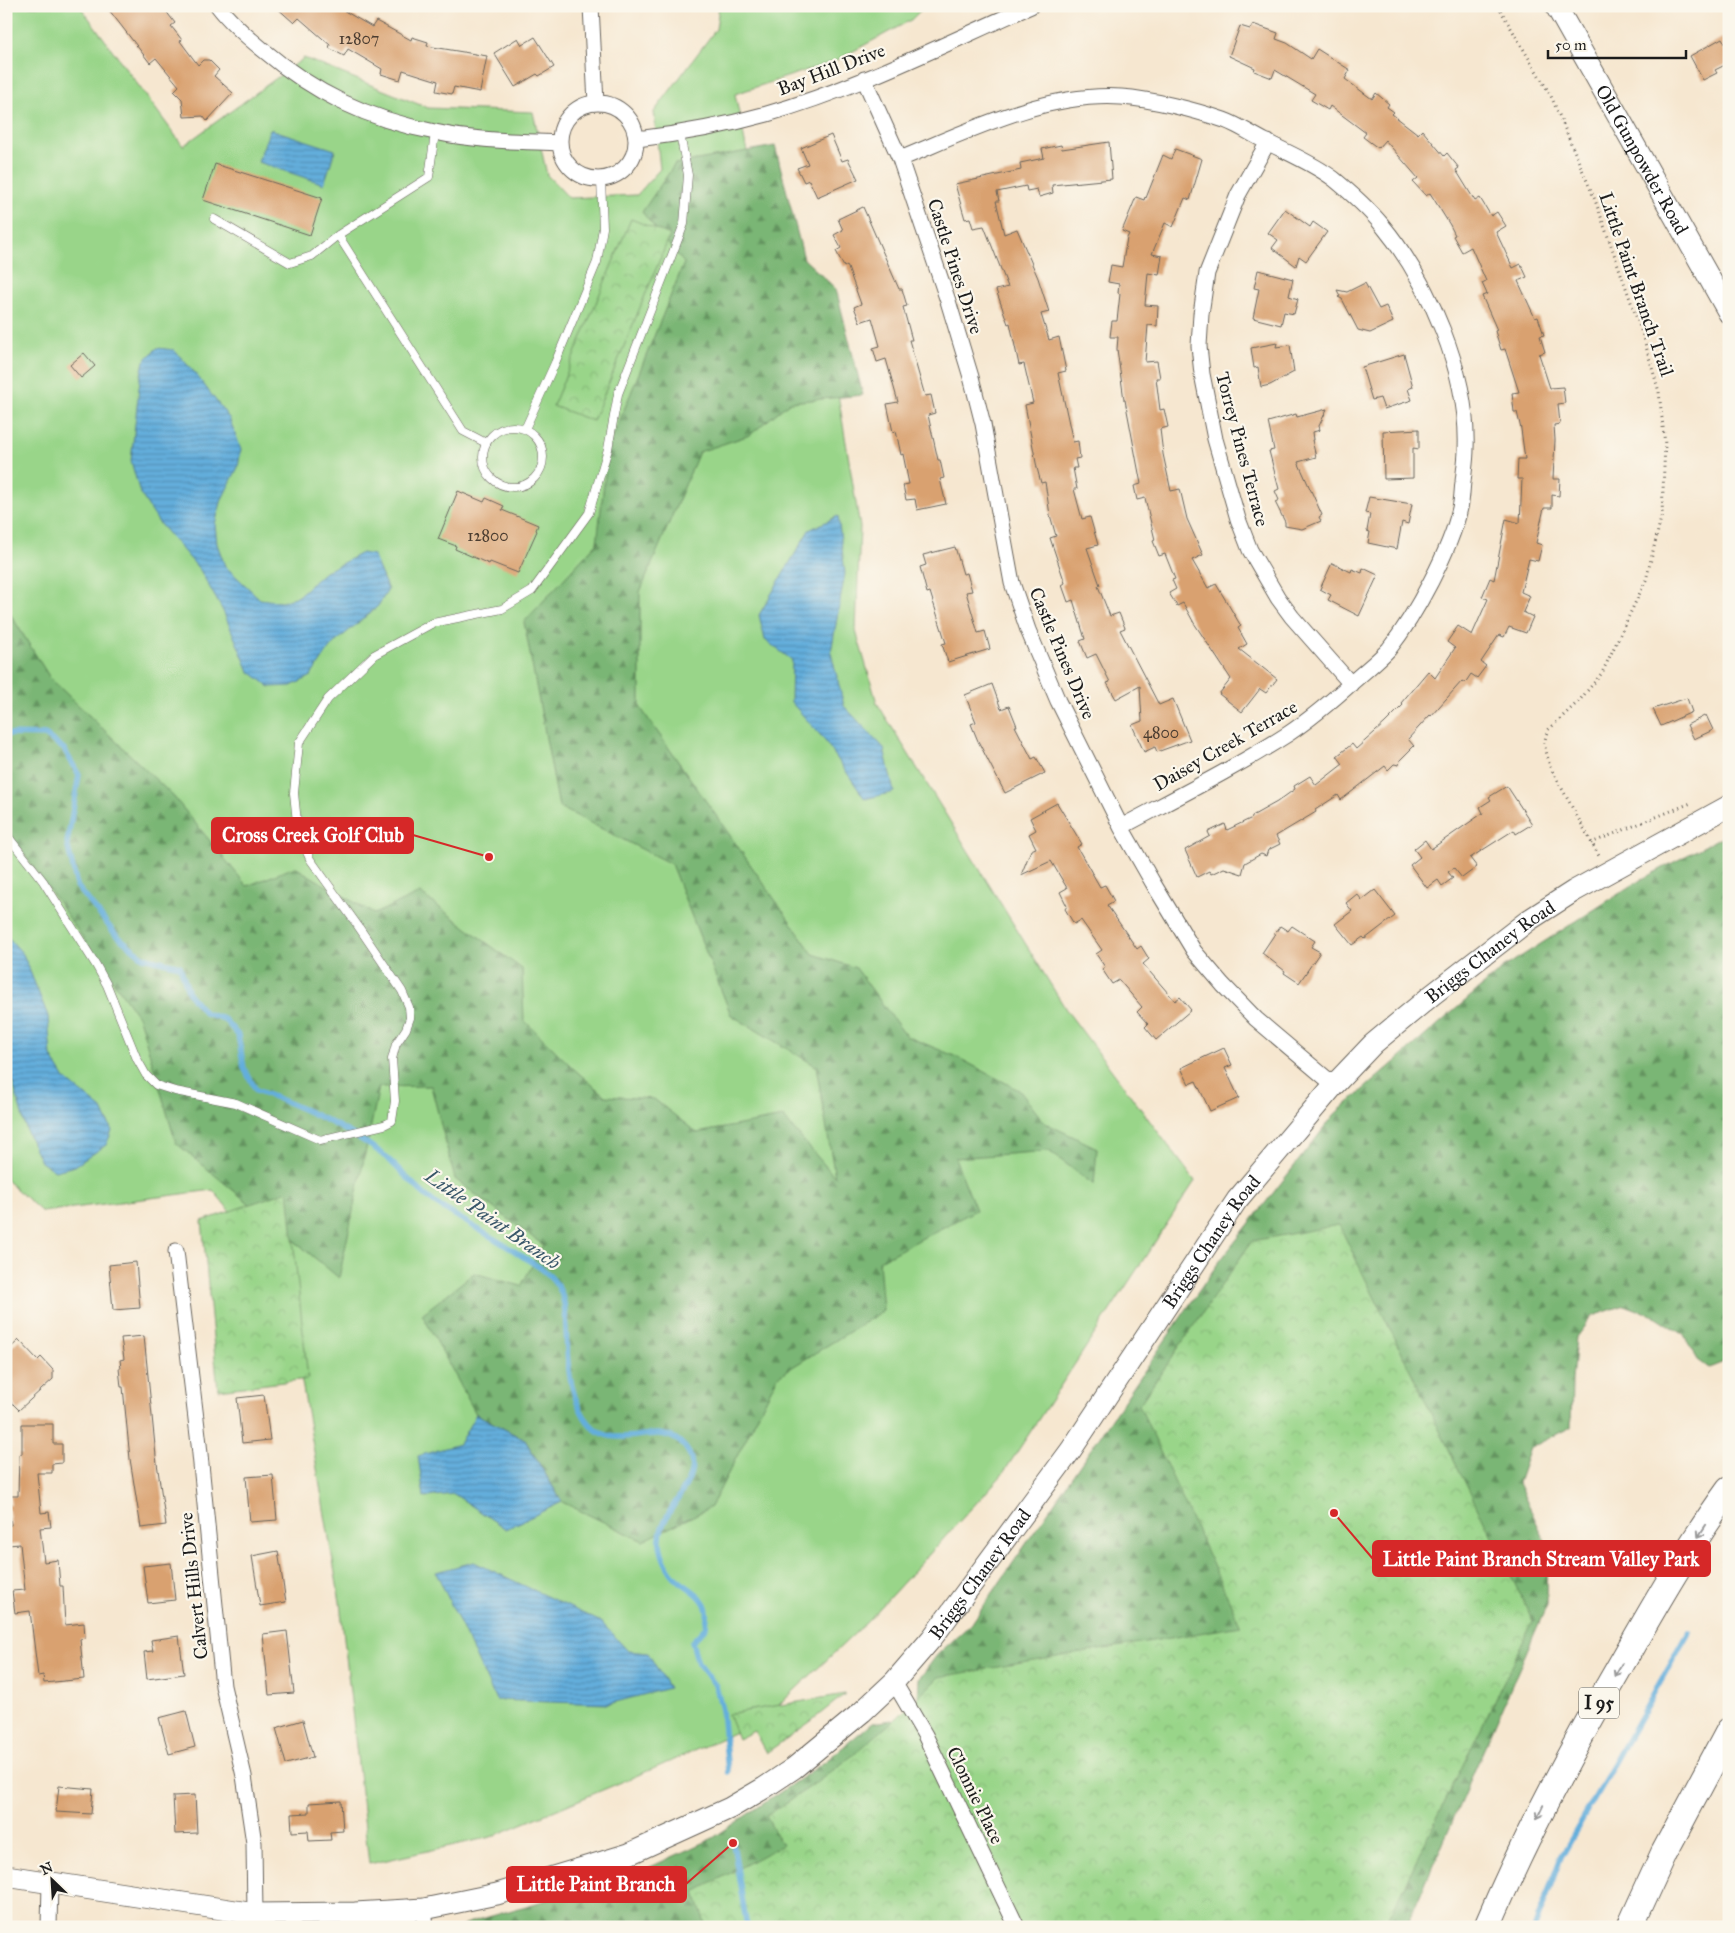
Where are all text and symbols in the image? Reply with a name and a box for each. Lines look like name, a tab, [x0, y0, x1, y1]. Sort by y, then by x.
scale bar	[1548, 28, 1685, 60]
house number: 12807	[339, 29, 379, 48]
text: 50 m	[1555, 36, 1587, 54]
street label: Bay Hill Drive	[774, 38, 888, 101]
street label: Old Gunpowder Road	[1591, 81, 1693, 239]
street label: Little Paint Branch Trail	[1594, 189, 1679, 380]
street label: Castle Pines Drive	[923, 196, 988, 337]
street label: Torrey Pines Terrace	[1211, 369, 1274, 529]
house number: 12800	[467, 526, 509, 545]
street label: Castle Pines Drive	[1024, 584, 1101, 723]
street label: Daisey Creek Terrace	[1149, 695, 1301, 796]
house number: 4800	[1143, 723, 1179, 742]
callout: Cross Creek Golf Club	[212, 818, 413, 853]
text: Cross Creek Golf Club	[222, 823, 404, 847]
street label: Briggs Chaney Road	[1420, 895, 1560, 1008]
water label: Little Paint Branch	[420, 1163, 565, 1275]
street label: Briggs Chaney Road	[1157, 1170, 1265, 1313]
street label: Briggs Chaney Road	[924, 1504, 1036, 1644]
street label: Calvert Hills Drive	[174, 1511, 213, 1661]
one-way arrow	[1697, 1523, 1707, 1537]
callout: Little Paint Branch Stream Valley Park	[1373, 1541, 1710, 1576]
text: Little Paint Branch Stream Valley Park	[1383, 1547, 1700, 1572]
one-way arrow	[1612, 1662, 1622, 1676]
road number: I 95	[1579, 1688, 1619, 1719]
street label: Clonnie Place	[942, 1743, 1009, 1848]
one-way arrow	[1535, 1805, 1545, 1820]
north arrow	[28, 1856, 78, 1906]
text: N	[38, 1858, 56, 1879]
callout: Little Paint Branch	[507, 1867, 686, 1902]
text: Little Paint Branch	[517, 1872, 676, 1896]

